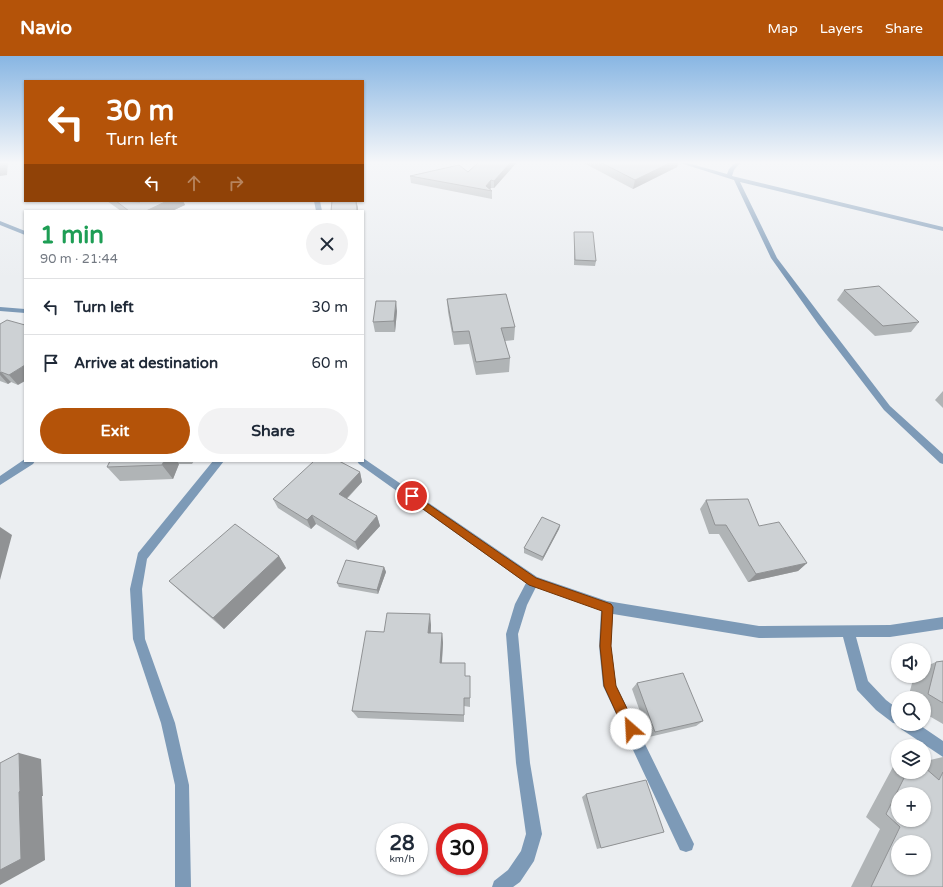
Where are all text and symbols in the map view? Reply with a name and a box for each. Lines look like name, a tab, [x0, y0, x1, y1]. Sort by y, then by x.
text: Navio	[20, 17, 72, 39]
text: Map	[768, 20, 798, 37]
text: Layers	[820, 20, 863, 37]
text: Share	[885, 20, 923, 37]
text: 30 m	[106, 94, 174, 128]
icon: left	[40, 96, 92, 148]
text: Turn left	[106, 128, 178, 150]
icon: left	[141, 172, 163, 194]
icon: ahead	[183, 172, 205, 194]
icon: right	[225, 172, 247, 194]
text: 1 min	[40, 221, 104, 250]
button: close	[306, 223, 348, 265]
text: 90 m · 21:44	[40, 251, 118, 267]
icon: left	[40, 296, 62, 318]
text: Turn left	[74, 298, 134, 316]
text: 30 m	[311, 298, 348, 316]
icon: arrive	[40, 352, 62, 374]
text: Arrive at destination	[74, 354, 218, 372]
text: 60 m	[311, 354, 348, 372]
button: Exit	[40, 408, 190, 454]
button: Share	[198, 408, 348, 454]
pin	[395, 479, 429, 513]
icon: arrive	[401, 485, 423, 507]
map controls	[891, 643, 931, 875]
button: sound	[891, 643, 931, 683]
button: search	[891, 691, 931, 731]
position arrow	[610, 708, 652, 750]
button: layers	[891, 739, 931, 779]
button: +	[891, 787, 931, 827]
speed limit sign: 30	[436, 823, 488, 875]
text: 28	[389, 832, 415, 856]
button: −	[891, 835, 931, 875]
text: km/h	[389, 853, 415, 865]

